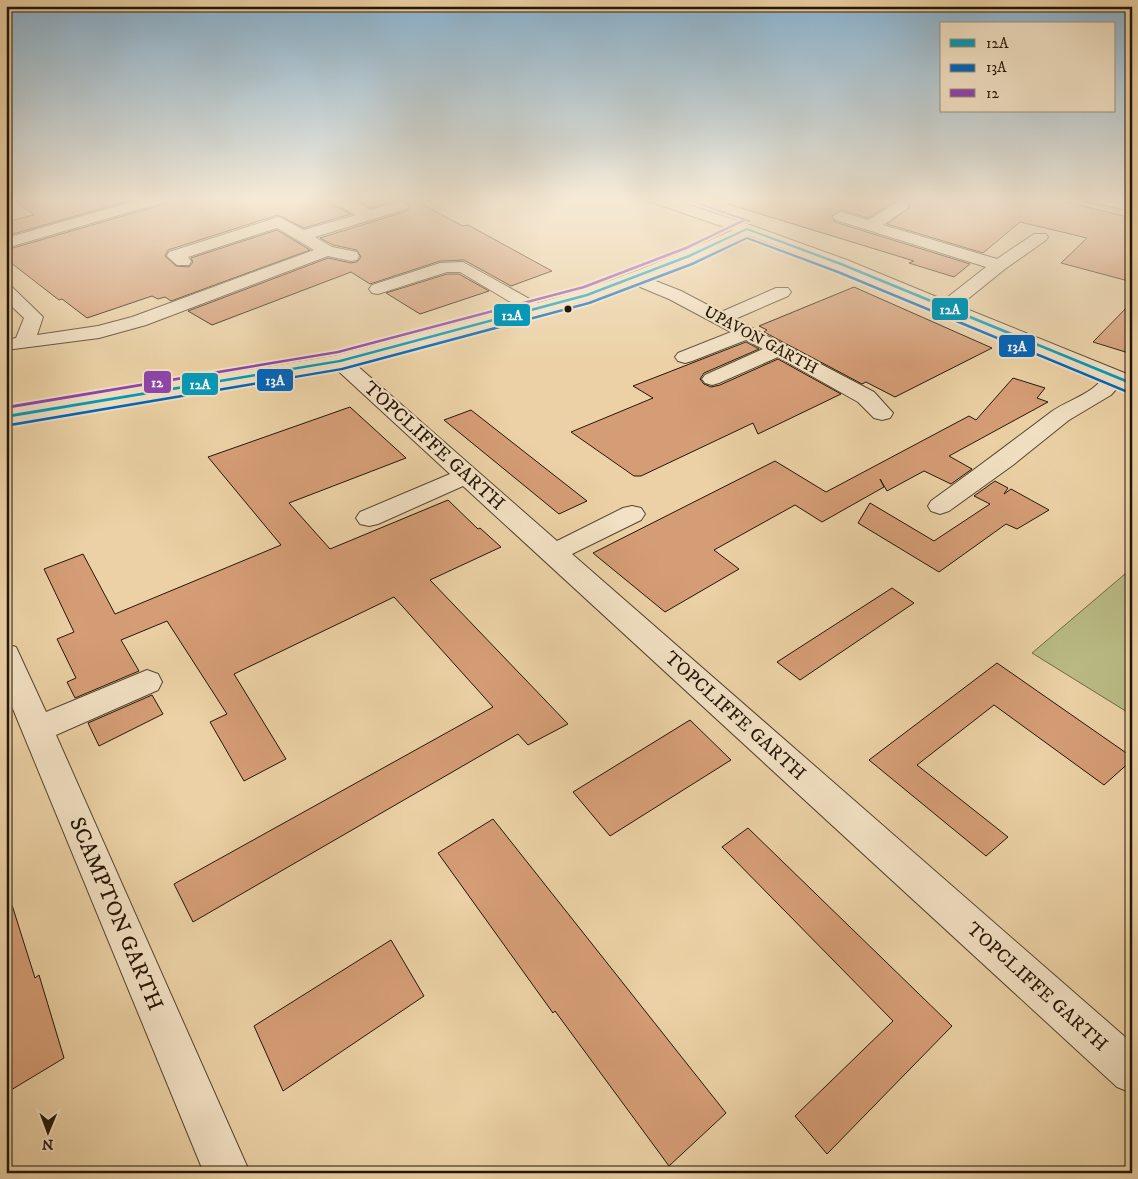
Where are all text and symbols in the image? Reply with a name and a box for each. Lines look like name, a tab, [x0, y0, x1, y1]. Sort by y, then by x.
legend	[940, 22, 1116, 112]
text: 12A	[986, 34, 1009, 53]
text: 13A	[986, 58, 1007, 77]
text: 12	[986, 84, 1000, 103]
line badge: 12A	[931, 297, 969, 321]
text: 12A	[940, 301, 962, 319]
street label: UPAVON GARTH	[701, 302, 821, 378]
line badge: 12A	[493, 303, 531, 327]
unlabelled marker	[563, 304, 573, 314]
text: 12A	[502, 307, 524, 325]
line badge: 13A	[998, 334, 1036, 358]
text: 13A	[1007, 338, 1028, 356]
line badge: 13A	[256, 368, 294, 392]
line badge: 12	[143, 370, 172, 394]
line badge: 12A	[181, 372, 219, 396]
text: 13A	[265, 372, 286, 390]
text: 12	[151, 374, 164, 392]
text: 12A	[190, 376, 212, 394]
street label: TOPCLIFFE GARTH	[359, 377, 509, 515]
street label: TOPCLIFFE GARTH	[660, 647, 810, 785]
street label: SCAMPTON GARTH	[63, 813, 169, 1015]
street label: TOPCLIFFE GARTH	[962, 918, 1112, 1056]
north arrow	[22, 1106, 72, 1156]
text: N	[41, 1135, 54, 1153]

